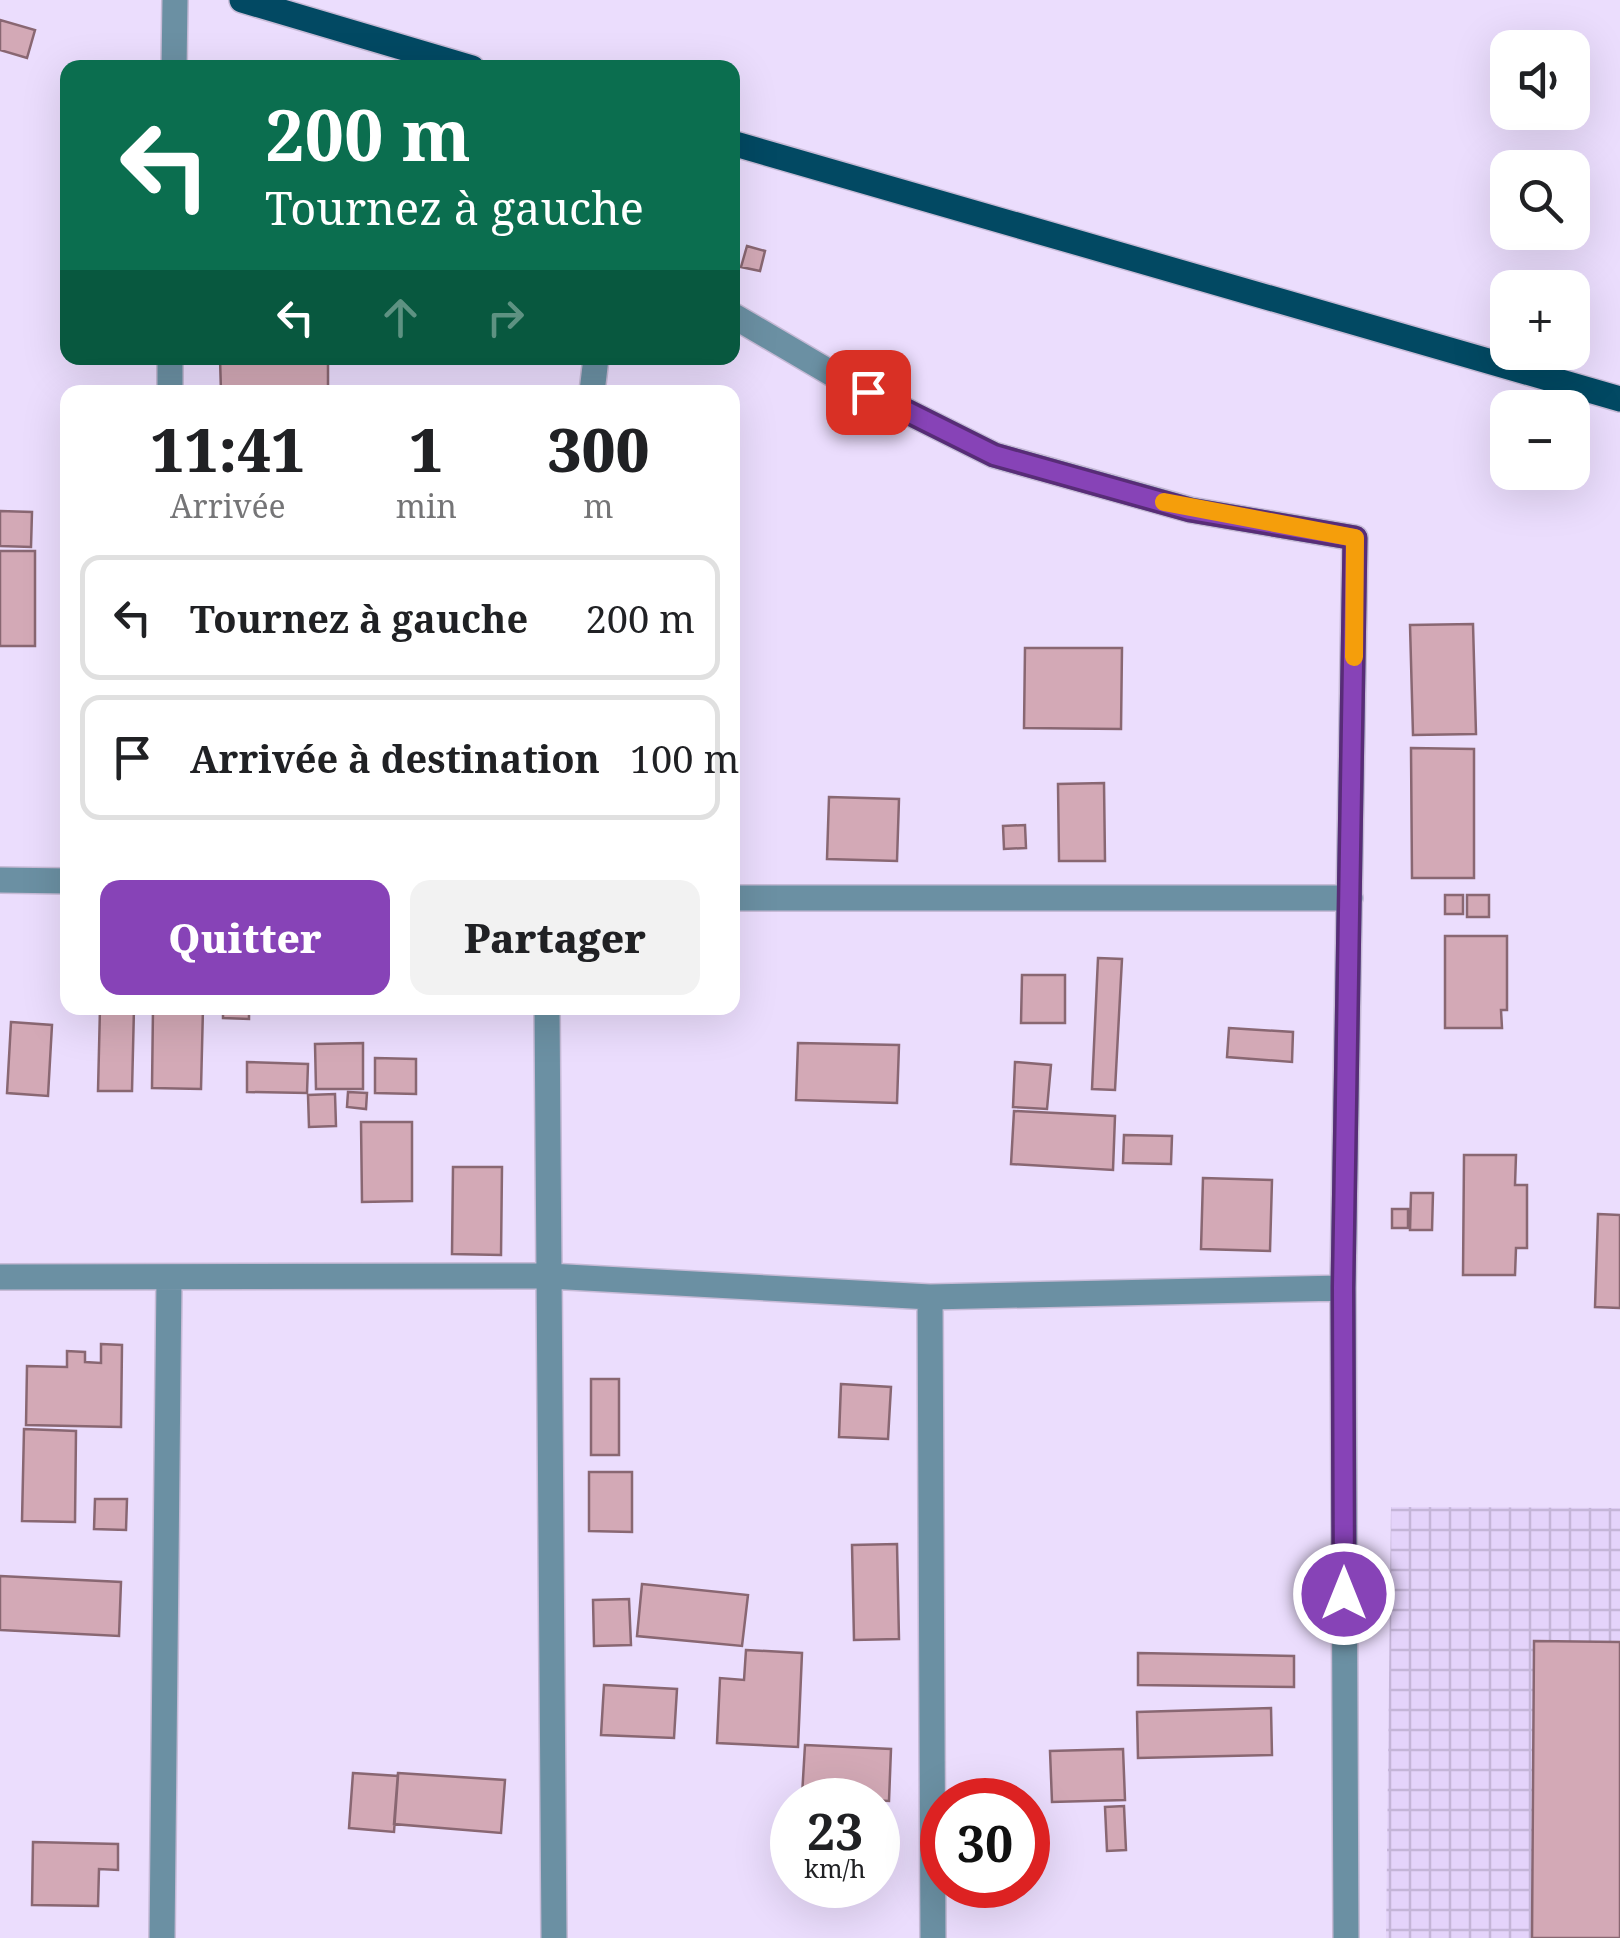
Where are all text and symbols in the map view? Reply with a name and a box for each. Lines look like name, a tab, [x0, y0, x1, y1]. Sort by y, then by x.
map controls	[1490, 30, 1590, 490]
button: sound	[1490, 30, 1590, 130]
text: 200 m	[265, 86, 471, 182]
icon: left	[100, 100, 230, 230]
button: search	[1490, 150, 1590, 250]
text: Tournez à gauche	[265, 177, 644, 238]
button: +	[1490, 270, 1590, 370]
icon: left	[268, 290, 323, 345]
icon: ahead	[373, 290, 428, 345]
icon: right	[478, 290, 533, 345]
pin	[826, 350, 911, 435]
icon: arrive	[841, 365, 896, 420]
button: −	[1490, 390, 1590, 490]
text: 11:41	[151, 408, 305, 490]
text: 1	[409, 408, 443, 490]
text: 300	[547, 408, 649, 490]
text: Arrivée	[170, 484, 286, 527]
text: min	[396, 484, 457, 527]
text: m	[583, 484, 614, 527]
icon: left	[105, 590, 160, 645]
text: Tournez à gauche	[190, 592, 528, 644]
text: 200 m	[585, 592, 695, 644]
icon: arrive	[105, 730, 160, 785]
text: Arrivée à destination	[190, 732, 600, 784]
text: 100 m	[630, 732, 739, 784]
button: Quitter	[100, 880, 390, 995]
button: Partager	[410, 880, 700, 995]
position arrow	[1292, 1542, 1396, 1646]
speed limit sign: 30	[920, 1778, 1050, 1908]
text: 23	[807, 1797, 863, 1865]
text: km/h	[804, 1851, 866, 1885]

